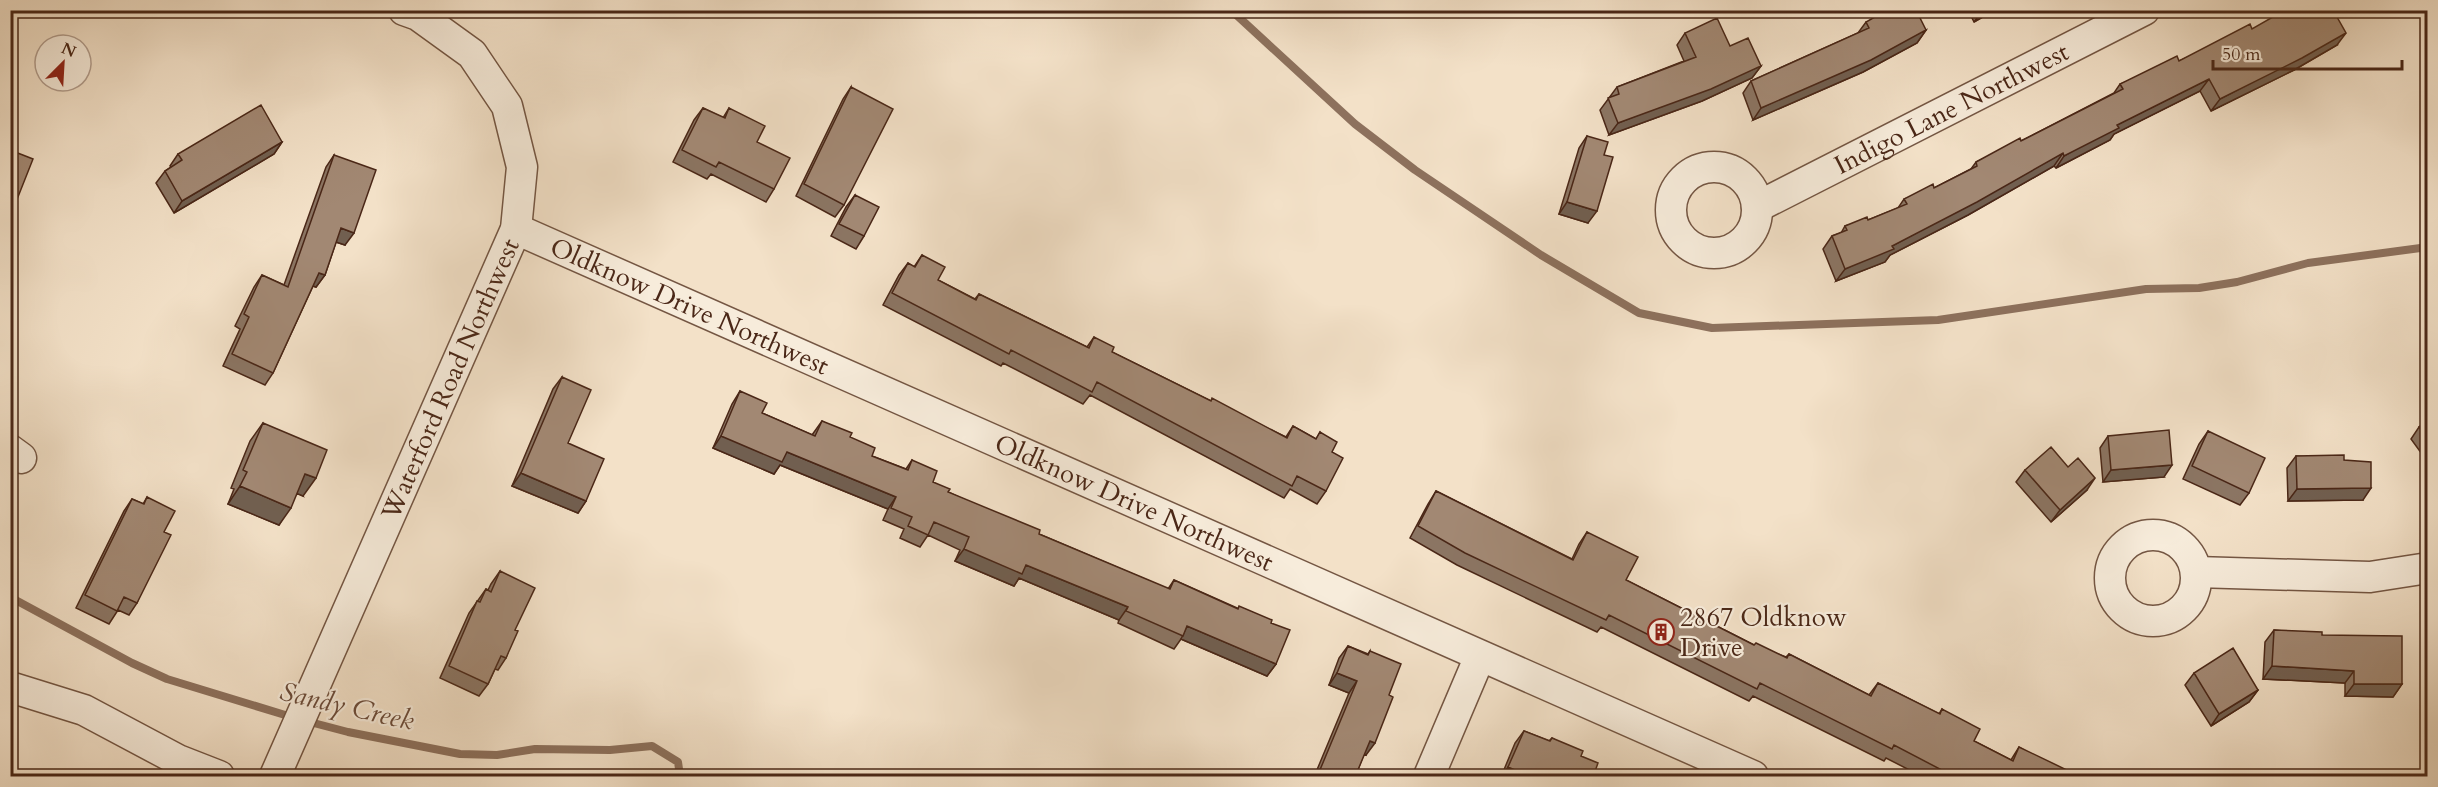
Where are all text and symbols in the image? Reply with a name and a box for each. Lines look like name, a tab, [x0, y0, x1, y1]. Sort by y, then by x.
north arrow	[33, 33, 93, 93]
scale bar	[2213, 33, 2402, 71]
street label: Indigo Lane Northwest	[1828, 34, 2075, 183]
text: N	[58, 37, 80, 63]
text: 50 m	[2222, 42, 2261, 67]
street label: Oldknow Drive Northwest	[545, 229, 834, 383]
street label: Waterford Road Northwest	[373, 233, 528, 526]
street label: Oldknow Drive Northwest	[989, 426, 1279, 580]
place label: 2867 Oldknow Drive	[1680, 600, 1847, 665]
building icon: 2867 Oldknow Drive	[1646, 617, 1676, 647]
water label: Sandy Creek	[276, 673, 418, 740]

